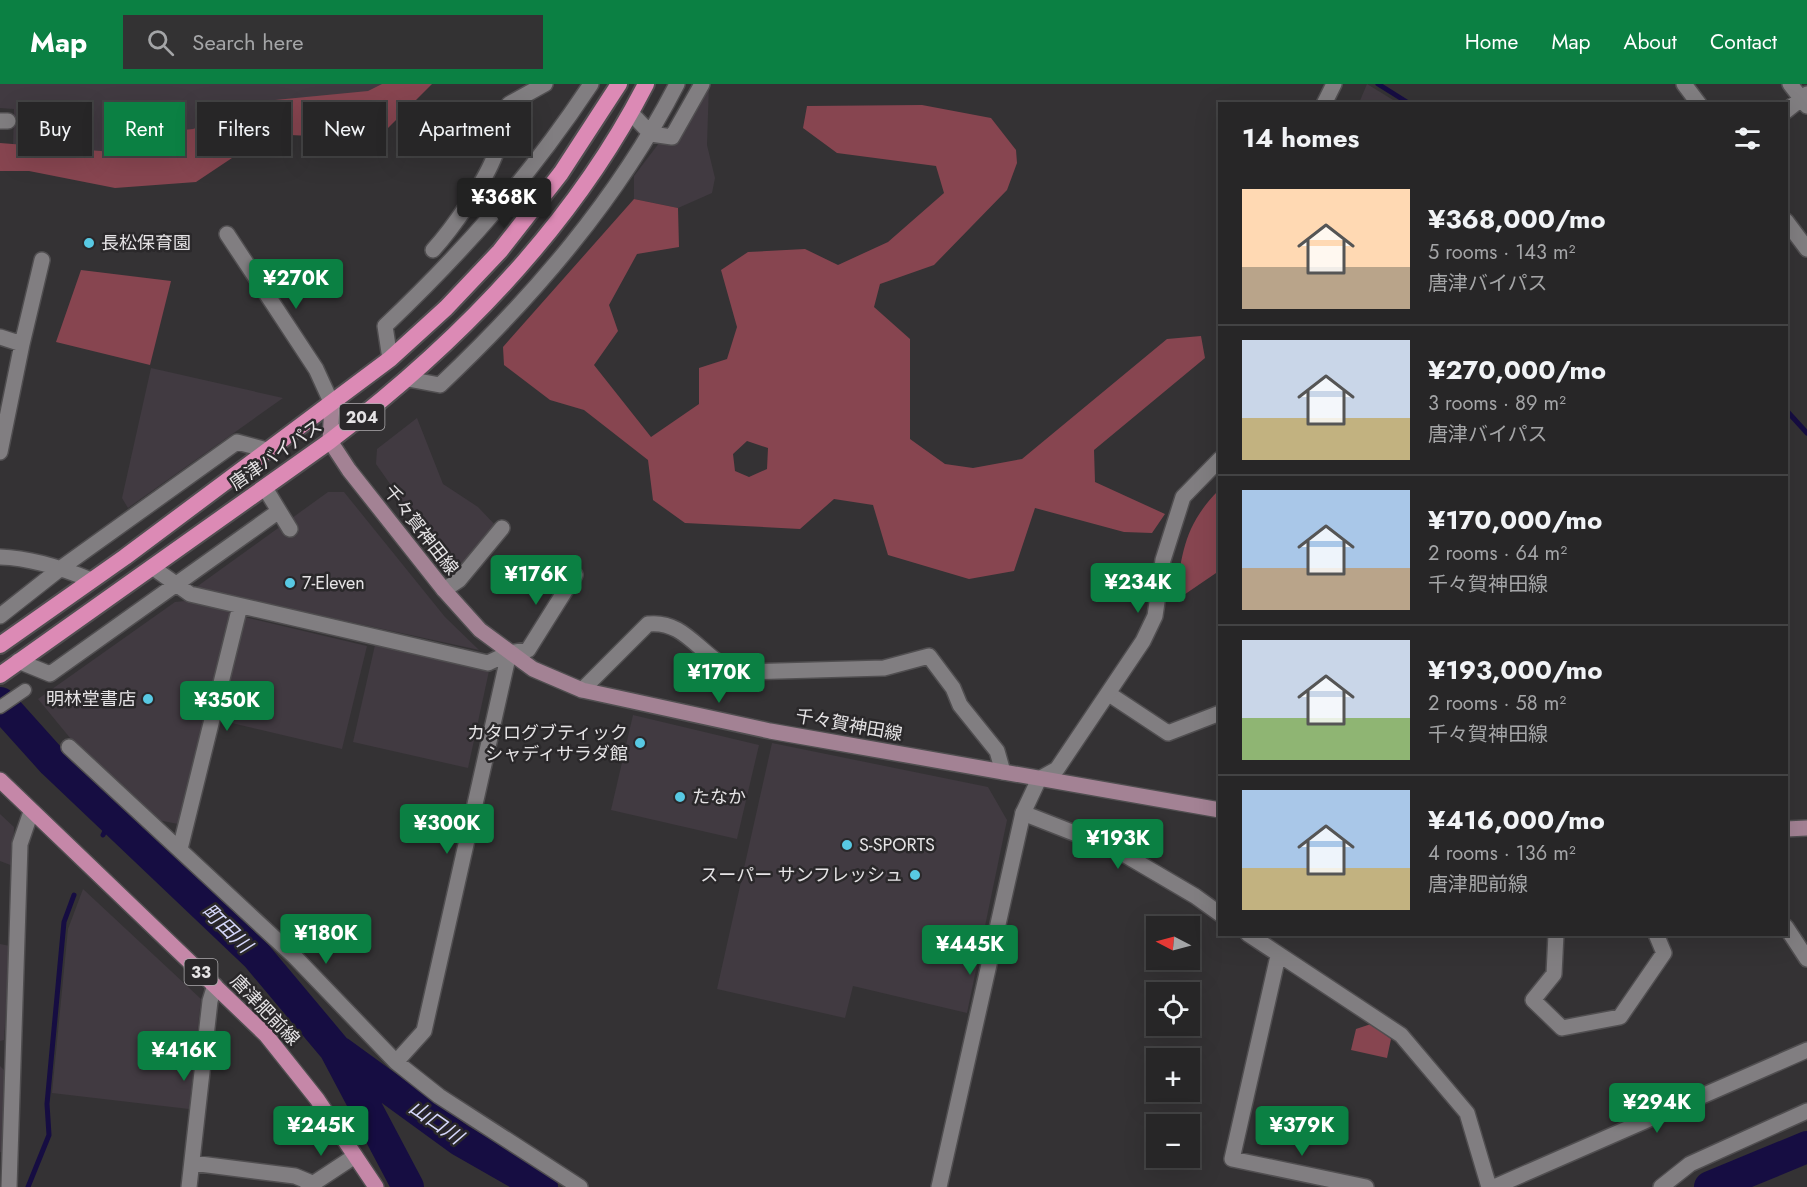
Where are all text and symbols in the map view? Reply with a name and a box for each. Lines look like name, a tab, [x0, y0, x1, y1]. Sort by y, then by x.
search box	[123, 15, 543, 69]
text: Map	[30, 22, 87, 63]
icon: search	[144, 26, 177, 59]
text: Search here	[192, 26, 304, 58]
text: Home	[1465, 27, 1518, 57]
text: Map	[1551, 27, 1591, 57]
text: About	[1624, 27, 1677, 57]
text: Contact	[1710, 27, 1777, 57]
chip: Buy	[18, 102, 92, 156]
chip: Rent	[104, 102, 185, 156]
chip: Filters	[197, 102, 291, 156]
chip: New	[303, 102, 386, 156]
chip: Apartment	[398, 102, 531, 156]
text: 14 homes	[1242, 119, 1359, 157]
icon: filters	[1731, 122, 1764, 155]
pin: ¥368K	[462, 178, 546, 229]
text: ¥368K	[471, 183, 537, 212]
text: ¥368,000/mo	[1428, 200, 1606, 238]
icon: home	[1290, 213, 1362, 285]
place label: 長松保育園	[101, 230, 191, 256]
marker: 長松保育園	[82, 236, 96, 250]
text: 5 rooms · 143 m²	[1428, 238, 1575, 267]
pin: ¥270K	[254, 259, 338, 310]
text: ¥270K	[263, 264, 329, 293]
text: 唐津バイパス	[1428, 269, 1548, 298]
text: ¥270,000/mo	[1428, 351, 1606, 389]
icon: home	[1290, 364, 1362, 436]
text: 3 rooms · 89 m²	[1428, 389, 1566, 418]
road number: 204	[340, 404, 385, 430]
street label: 唐津バイパス	[224, 413, 328, 497]
text: 唐津バイパス	[1428, 420, 1548, 449]
street label: 千々賀神田線	[378, 479, 464, 581]
text: ¥170,000/mo	[1428, 501, 1602, 539]
icon: home	[1290, 514, 1362, 586]
text: 2 rooms · 64 m²	[1428, 539, 1567, 568]
pin: ¥176K	[494, 555, 578, 606]
text: ¥176K	[505, 560, 567, 589]
pin: ¥234K	[1096, 563, 1180, 614]
text: ¥234K	[1105, 568, 1171, 597]
place label: 7-Eleven	[302, 570, 365, 596]
text: 千々賀神田線	[1428, 570, 1548, 599]
marker: 7-Eleven	[283, 576, 297, 590]
text: ¥193,000/mo	[1428, 651, 1603, 689]
pin: ¥170K	[677, 653, 761, 704]
text: ¥170K	[688, 658, 750, 687]
icon: home	[1290, 664, 1362, 736]
pin: ¥350K	[185, 681, 269, 732]
place label: 明林堂書店	[46, 686, 136, 712]
text: ¥350K	[194, 686, 260, 715]
text: 2 rooms · 58 m²	[1428, 689, 1566, 718]
marker: 明林堂書店	[141, 692, 155, 706]
street label: 千々賀神田線	[794, 703, 904, 747]
place label: カタログブティック シャディサラダ館	[467, 720, 628, 767]
text: 千々賀神田線	[1428, 720, 1548, 749]
marker: カタログブティック シャディサラダ館	[633, 736, 647, 750]
place label: たなか	[692, 784, 746, 810]
marker: たなか	[673, 790, 687, 804]
text: ¥416,000/mo	[1428, 801, 1605, 839]
pin: ¥300K	[405, 804, 489, 855]
text: ¥300K	[414, 809, 480, 838]
icon: home	[1290, 814, 1362, 886]
pin: ¥193K	[1076, 819, 1160, 870]
text: ¥193K	[1086, 824, 1150, 853]
place label: S-SPORTS	[859, 832, 935, 858]
marker: S-SPORTS	[840, 838, 854, 852]
text: 4 rooms · 136 m²	[1428, 839, 1576, 868]
place label: スーパー サンフレッシュ	[700, 862, 903, 888]
marker: スーパー サンフレッシュ	[908, 868, 922, 882]
text: 唐津肥前線	[1428, 870, 1528, 899]
water label: 町田川	[195, 897, 260, 961]
pin: ¥180K	[284, 914, 368, 965]
north arrow	[1146, 916, 1200, 970]
map controls	[1146, 916, 1200, 1168]
text: ¥180K	[294, 919, 358, 948]
pin: ¥445K	[928, 925, 1012, 976]
text: ¥445K	[936, 930, 1004, 959]
road number: 33	[184, 959, 218, 985]
street label: 唐津肥前線	[224, 969, 306, 1051]
button: locate	[1146, 982, 1200, 1036]
pin: ¥416K	[142, 1031, 226, 1082]
text: ¥416K	[152, 1036, 216, 1065]
button: +	[1146, 1048, 1200, 1102]
pin: ¥294K	[1615, 1083, 1699, 1134]
text: ¥294K	[1623, 1088, 1691, 1117]
water label: 山口川	[403, 1093, 470, 1153]
pin: ¥245K	[279, 1106, 363, 1157]
pin: ¥379K	[1260, 1106, 1344, 1157]
text: ¥245K	[287, 1111, 355, 1140]
text: ¥379K	[1270, 1111, 1334, 1140]
button: −	[1146, 1114, 1200, 1168]

